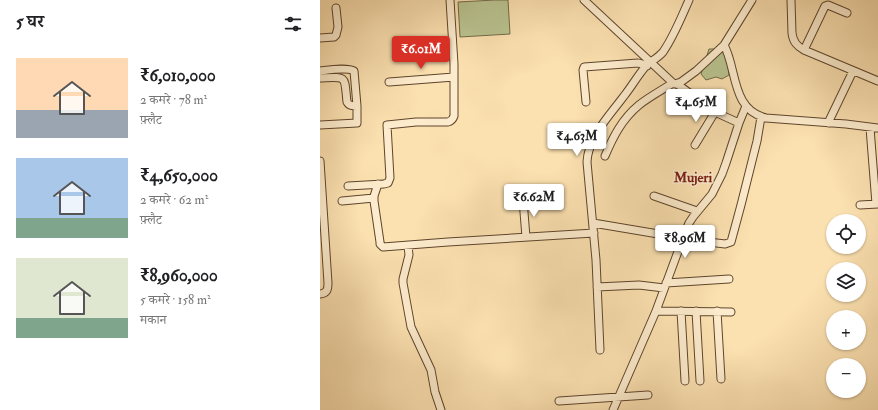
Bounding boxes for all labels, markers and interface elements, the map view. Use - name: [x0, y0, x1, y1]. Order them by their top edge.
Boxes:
- text: 5 घर: [16, 11, 44, 32]
- icon: filters: [282, 13, 304, 35]
- pin: ₹6.01M: [388, 36, 454, 70]
- text: ₹6.01M: [401, 41, 441, 57]
- text: ₹6,010,000: [140, 65, 216, 86]
- icon: home: [48, 74, 96, 122]
- pin: ₹4.65M: [663, 89, 729, 123]
- text: 2 कमरे · 78 m²: [140, 92, 207, 108]
- text: ₹4.65M: [675, 94, 717, 110]
- text: फ़्लैट: [140, 112, 162, 128]
- pin: ₹4.63M: [544, 123, 610, 157]
- text: ₹4.63M: [556, 128, 598, 144]
- text: ₹4,650,000: [140, 165, 218, 186]
- district label: Mujeri: [673, 169, 713, 186]
- icon: home: [48, 174, 96, 222]
- pin: ₹6.62M: [501, 184, 567, 218]
- text: ₹6.62M: [513, 189, 555, 205]
- text: 2 कमरे · 62 m²: [140, 192, 208, 208]
- text: फ़्लैट: [140, 212, 162, 228]
- map controls: [826, 214, 866, 398]
- button: locate: [826, 214, 866, 254]
- pin: ₹8.96M: [652, 225, 718, 259]
- text: ₹8.96M: [664, 230, 706, 246]
- button: layers: [826, 262, 866, 302]
- text: ₹8,960,000: [140, 265, 218, 286]
- icon: home: [48, 274, 96, 322]
- text: 5 कमरे · 158 m²: [140, 292, 211, 308]
- button: +: [826, 310, 866, 350]
- text: मकान: [140, 312, 166, 328]
- button: −: [826, 358, 866, 398]

